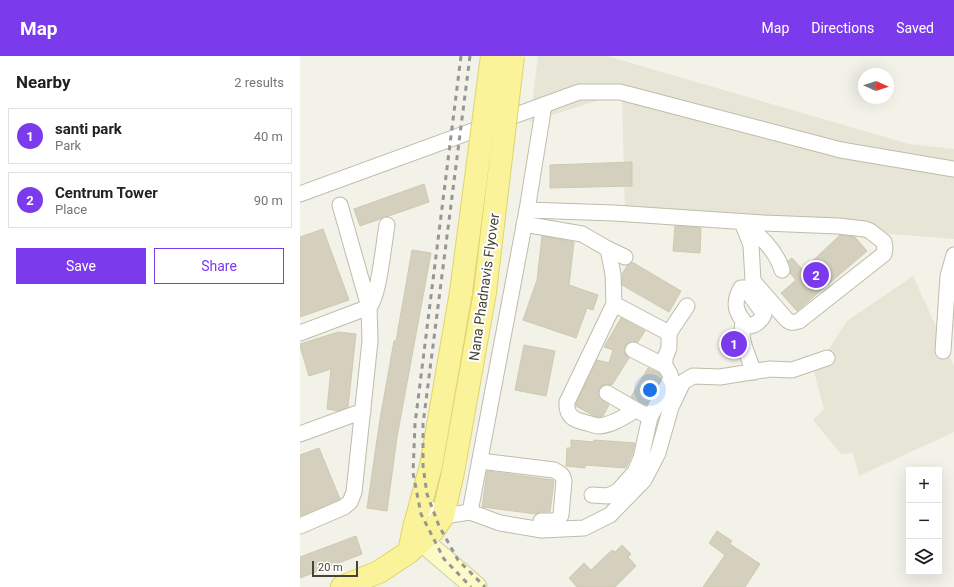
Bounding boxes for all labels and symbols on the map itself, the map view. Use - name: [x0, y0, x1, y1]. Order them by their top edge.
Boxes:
- north arrow: [858, 68, 894, 104]
- street label: Nana Phadnavis Flyover: [466, 212, 502, 362]
- pin: 2: [803, 260, 829, 290]
- pin: 1: [721, 329, 747, 359]
- your location: [640, 380, 660, 400]
- scale bar: [312, 559, 358, 578]

